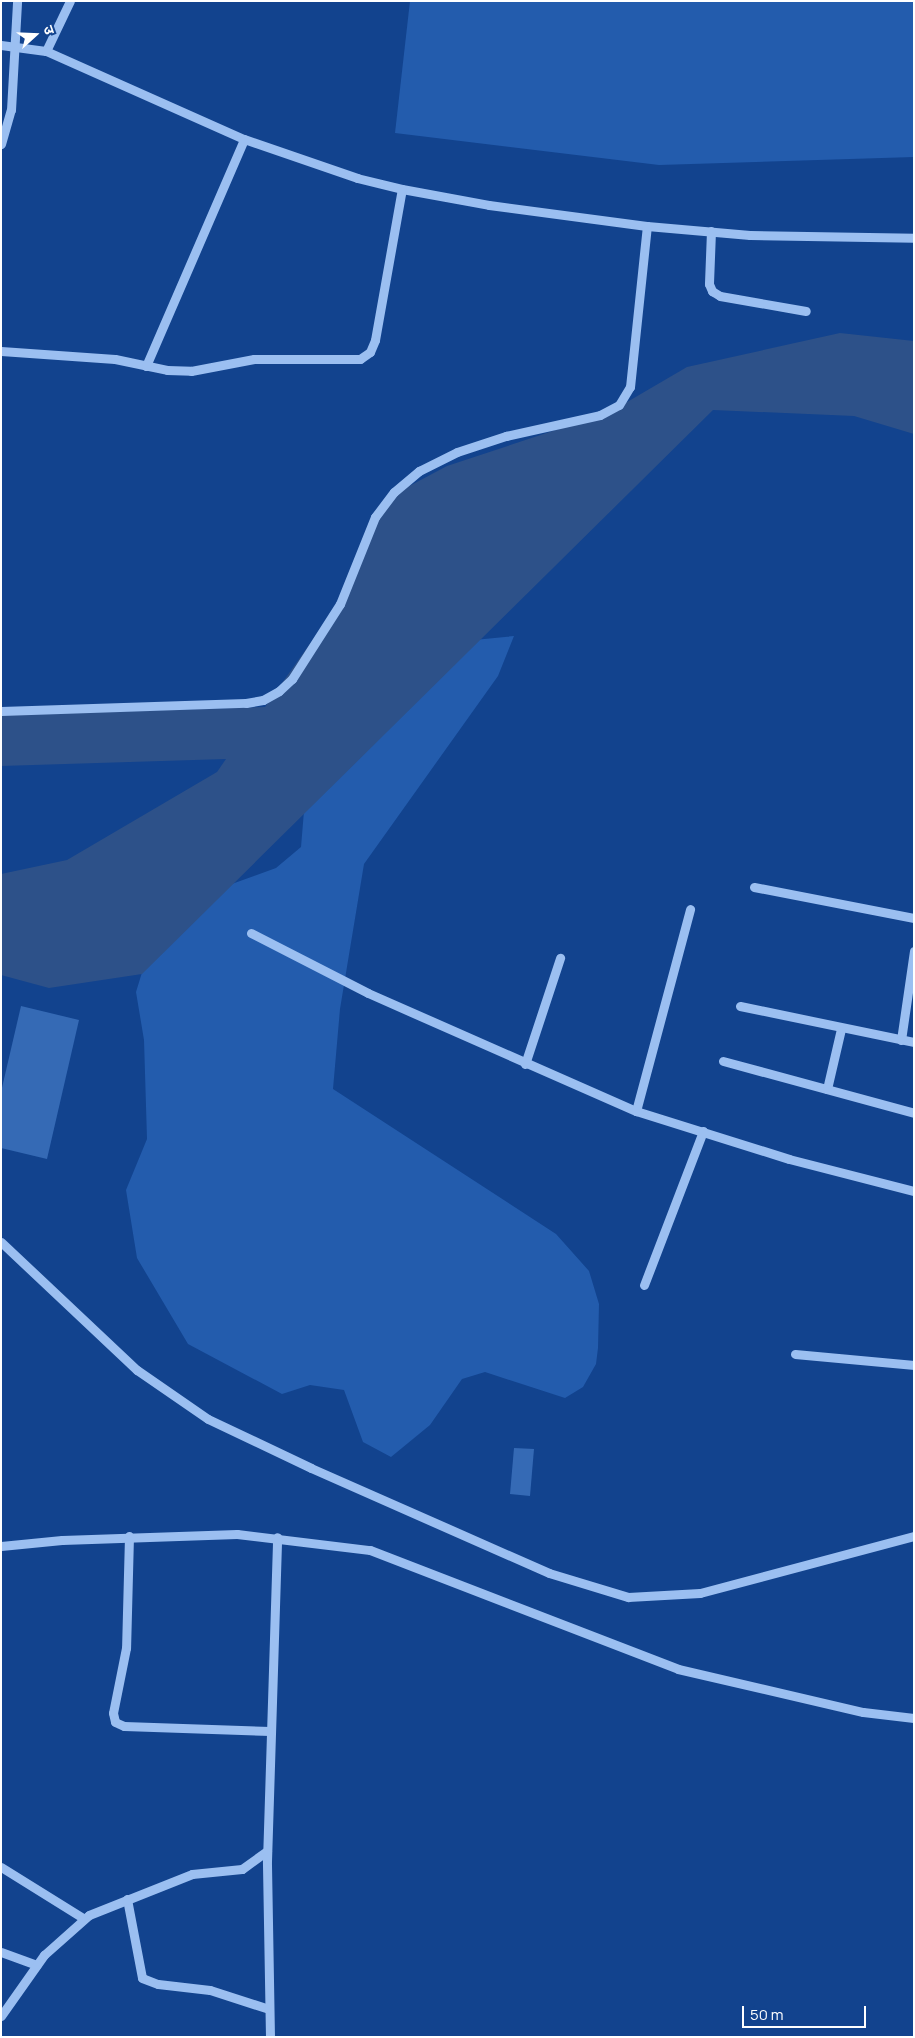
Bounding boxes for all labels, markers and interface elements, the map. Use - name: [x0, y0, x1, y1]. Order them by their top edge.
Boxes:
- north arrow: [10, 10, 60, 60]
- text: उ: [39, 23, 60, 37]
- scale bar: [745, 1996, 869, 2028]
- text: 50 m: [750, 2004, 784, 2025]

